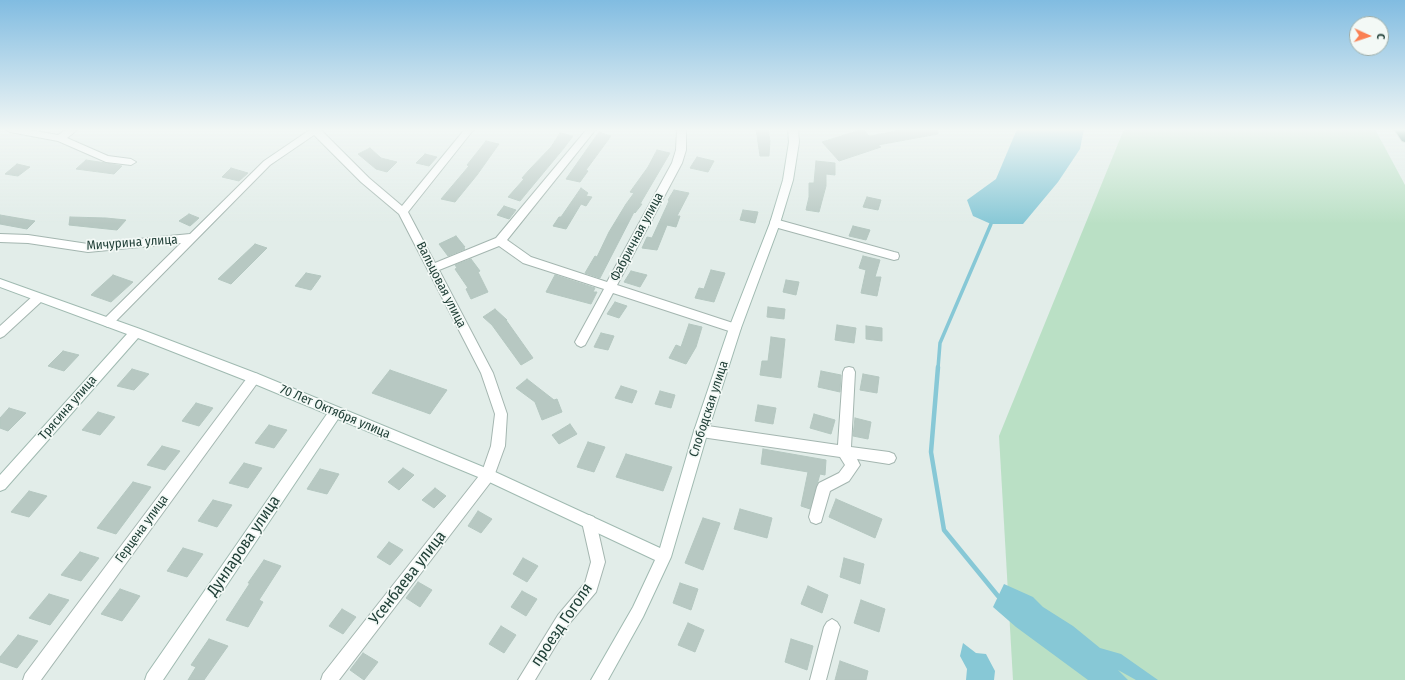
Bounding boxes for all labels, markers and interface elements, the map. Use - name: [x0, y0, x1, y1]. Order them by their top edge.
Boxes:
- north arrow: [1349, 16, 1389, 56]
- text: С: [1374, 33, 1387, 40]
- street label: Фабричная улица: [607, 190, 667, 284]
- street label: Мичурина улица: [86, 232, 178, 254]
- street label: Вальцовая улица: [413, 239, 469, 331]
- street label: Слободская улица: [686, 359, 732, 459]
- street label: Трясина улица: [36, 372, 100, 444]
- street label: 70 Лет Октября улица: [277, 382, 393, 442]
- street label: Герцена улица: [112, 492, 172, 566]
- street label: Дунларова улица: [203, 492, 285, 600]
- street label: Усенбаева улица: [365, 527, 451, 629]
- street label: проезд Гоголя: [527, 580, 597, 670]

